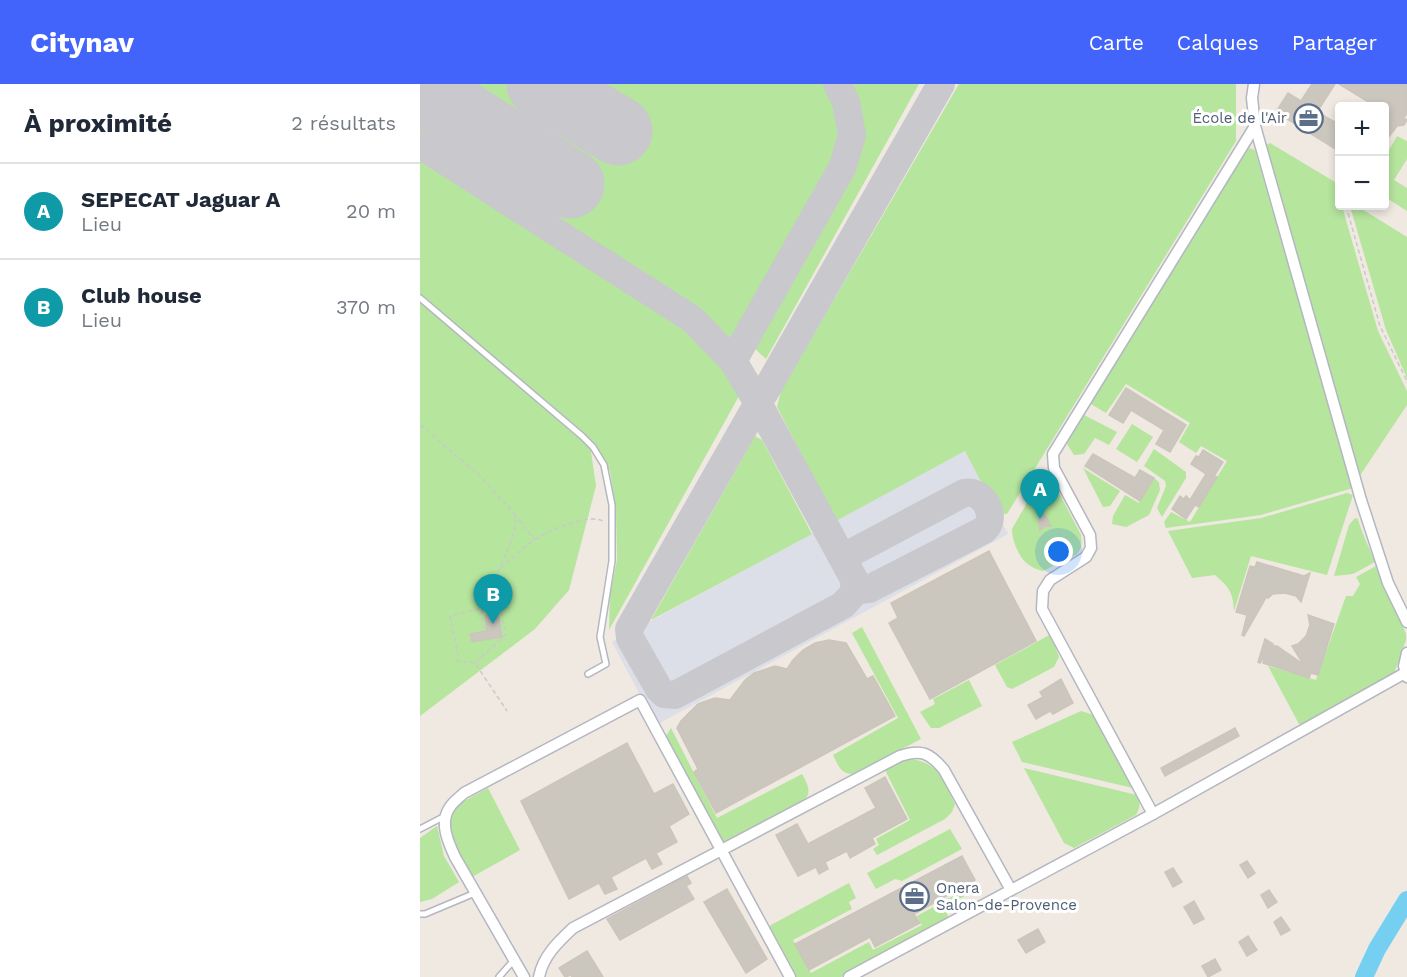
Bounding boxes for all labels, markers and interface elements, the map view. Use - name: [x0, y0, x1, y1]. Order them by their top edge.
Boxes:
- text: Citynav: [30, 26, 134, 59]
- text: Carte: [1089, 30, 1144, 55]
- text: Calques: [1177, 30, 1259, 55]
- text: Partager: [1292, 30, 1377, 55]
- office icon: École de l'Air: [1292, 102, 1324, 134]
- map controls: [1335, 102, 1389, 210]
- button: +: [1335, 102, 1389, 156]
- text: À proximité: [24, 108, 172, 138]
- place label: École de l'Air: [1193, 109, 1287, 127]
- text: 2 résultats: [291, 111, 396, 135]
- button: −: [1335, 156, 1389, 210]
- text: SEPECAT Jaguar A: [81, 187, 280, 212]
- text: A: [37, 199, 50, 223]
- text: 20 m: [346, 199, 396, 223]
- text: Lieu: [81, 212, 122, 236]
- text: Club house: [81, 283, 202, 308]
- text: B: [37, 295, 50, 319]
- text: 370 m: [336, 295, 396, 319]
- text: Lieu: [81, 308, 122, 332]
- pin: A: [1020, 470, 1060, 519]
- your location: [1044, 537, 1073, 566]
- pin: B: [474, 574, 512, 624]
- place label: Onera Salon-de-Provence: [936, 879, 1077, 914]
- office icon: Onera Salon-de-Provence: [899, 881, 931, 913]

